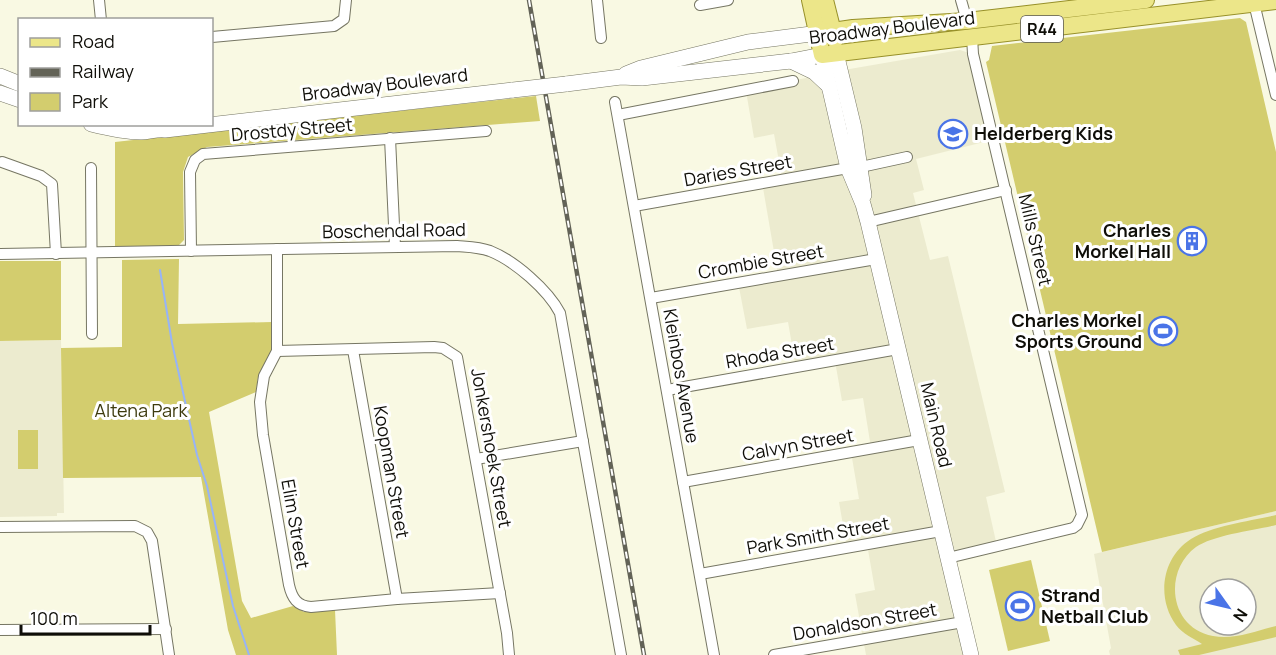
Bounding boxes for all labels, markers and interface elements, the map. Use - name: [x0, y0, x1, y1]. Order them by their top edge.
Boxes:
- street label: Broadway Boulevard: [808, 5, 976, 49]
- road number: R44: [1021, 16, 1063, 42]
- legend: [18, 18, 213, 126]
- text: Road: [72, 29, 115, 53]
- text: Railway: [72, 59, 134, 83]
- street label: Broadway Boulevard: [301, 62, 469, 106]
- text: Park: [72, 89, 109, 113]
- street label: Drostdy Street: [230, 112, 354, 146]
- school or university icon: Helderberg Kids: [937, 118, 969, 150]
- place label: Helderberg Kids: [974, 121, 1113, 145]
- street label: Daries Street: [682, 149, 794, 191]
- street label: Mills Street: [1014, 191, 1058, 288]
- street label: Boschendal Road: [322, 217, 466, 243]
- place label: Charles Morkel Hall: [1075, 218, 1171, 263]
- building icon: Charles Morkel Hall: [1176, 225, 1208, 257]
- street label: Crombie Street: [696, 238, 825, 284]
- street label: Kleinbos Avenue: [658, 307, 706, 445]
- place label: Charles Morkel Sports Ground: [1012, 308, 1142, 353]
- sports icon: Charles Morkel Sports Ground: [1147, 315, 1179, 347]
- street label: Rhoda Street: [724, 331, 836, 373]
- street label: Jonkershoek Street: [466, 366, 518, 530]
- street label: Main Road: [916, 380, 958, 470]
- park label: Altena Park: [95, 398, 189, 422]
- street label: Koopman Street: [369, 404, 415, 540]
- street label: Calvyn Street: [740, 422, 855, 466]
- street label: Elim Street: [276, 477, 316, 570]
- street label: Park Smith Street: [745, 511, 891, 559]
- north arrow: [1198, 577, 1258, 637]
- place label: Strand Netball Club: [1041, 583, 1148, 628]
- sports icon: Strand Netball Club: [1004, 590, 1036, 622]
- street label: Donaldson Street: [791, 597, 939, 645]
- scale bar: [21, 598, 150, 636]
- text: N: [1228, 604, 1253, 626]
- text: 100 m: [30, 606, 78, 630]

